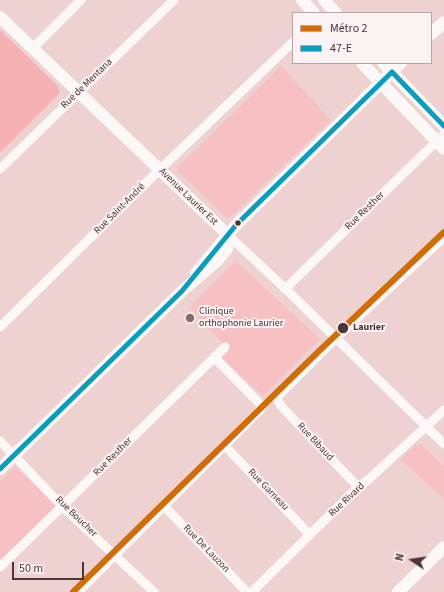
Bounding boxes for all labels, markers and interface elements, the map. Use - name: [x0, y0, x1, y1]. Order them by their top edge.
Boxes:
- legend: [292, 12, 432, 64]
- text: Métro 2: [330, 20, 368, 37]
- text: 47-E: [330, 40, 352, 57]
- street label: Rue de Mentana: [59, 56, 115, 112]
- street label: Avenue Laurier Est: [156, 166, 220, 228]
- street label: Rue Saint-André: [92, 181, 148, 237]
- street label: Rue Resther: [343, 189, 387, 233]
- unlabelled marker: [233, 218, 243, 228]
- place label: Clinique orthophonie Laurier: [199, 306, 283, 330]
- marker: Clinique orthophonie Laurier: [184, 312, 196, 324]
- marker: Laurier: [336, 321, 350, 335]
- place label: Laurier: [353, 322, 385, 334]
- street label: Rue Bibaud: [294, 420, 336, 464]
- street label: Rue Resther: [91, 435, 135, 479]
- street label: Rue Garneau: [245, 467, 291, 513]
- street label: Rue Rivard: [327, 480, 367, 520]
- street label: Rue Boucher: [53, 494, 99, 540]
- street label: Rue De Lauzon: [180, 523, 232, 575]
- north arrow: [392, 540, 432, 580]
- text: N: [392, 552, 408, 562]
- scale bar: [14, 554, 86, 580]
- text: 50 m: [19, 560, 43, 577]

